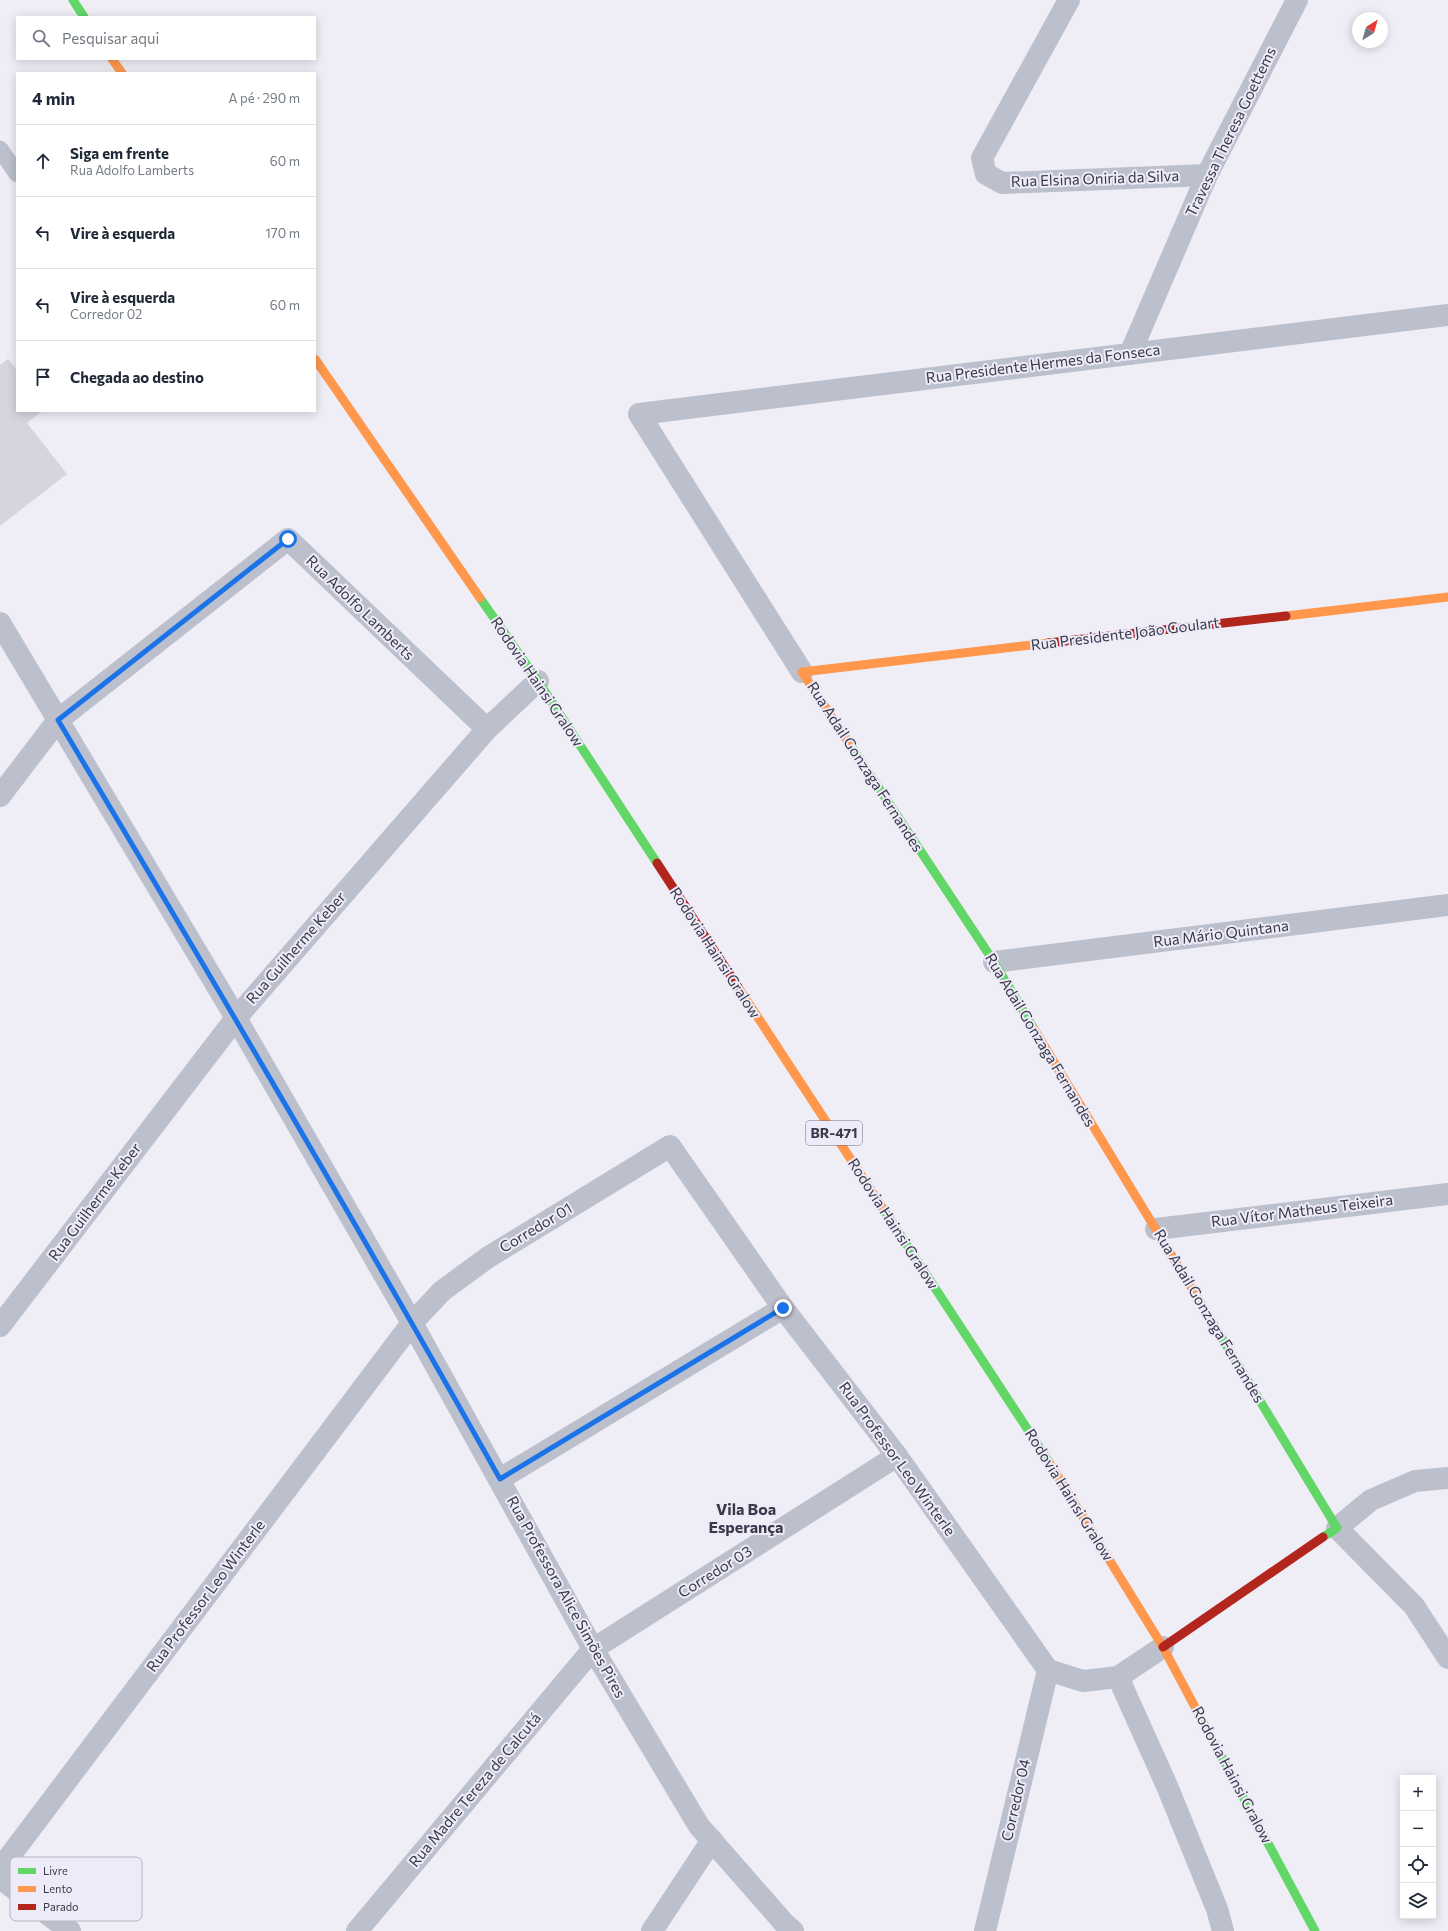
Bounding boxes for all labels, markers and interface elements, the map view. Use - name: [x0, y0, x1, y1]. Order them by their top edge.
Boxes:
- north arrow: [1352, 12, 1388, 48]
- search box: [16, 16, 316, 60]
- icon: search: [30, 27, 52, 49]
- text: Pesquisar aqui: [62, 29, 159, 47]
- street label: Travessa Theresa Goettems: [1181, 44, 1279, 219]
- text: 4 min: [32, 88, 75, 109]
- text: A pé · 290 m: [229, 90, 300, 106]
- text: Siga em frente: [70, 144, 169, 162]
- icon: ahead: [32, 150, 54, 172]
- text: 60 m: [270, 153, 300, 169]
- text: Rua Adolfo Lamberts: [70, 162, 194, 178]
- street label: Rua Elsina Oniria da Silva: [1011, 166, 1179, 190]
- icon: left: [32, 222, 54, 244]
- text: Vire à esquerda: [70, 224, 175, 242]
- text: 170 m: [265, 225, 300, 241]
- text: Vire à esquerda: [70, 288, 175, 306]
- icon: left: [32, 294, 54, 316]
- text: 60 m: [270, 297, 300, 313]
- text: Corredor 02: [70, 306, 142, 322]
- street label: Rua Presidente Hermes da Fonseca: [925, 340, 1161, 386]
- icon: arrive: [32, 366, 54, 388]
- text: Chegada ao destino: [70, 368, 204, 386]
- route start: [279, 530, 297, 548]
- street label: Rua Adolfo Lamberts: [303, 551, 419, 664]
- street label: Rodovia Hainsi Gralow: [488, 613, 588, 750]
- street label: Rua Presidente João Goulart: [1030, 613, 1220, 654]
- street label: Rua Adail Gonzaga Fernandes: [804, 678, 928, 855]
- street label: Rodovia Hainsi Gralow: [667, 884, 765, 1021]
- street label: Rua Guilherme Keber: [242, 888, 349, 1007]
- street label: Rua Mário Quintana: [1152, 916, 1290, 950]
- street label: Rua Adail Gonzaga Fernandes: [982, 949, 1100, 1130]
- road number: BR-471: [806, 1121, 862, 1145]
- street label: Rua Guilherme Keber: [44, 1139, 144, 1264]
- street label: Rodovia Hainsi Gralow: [845, 1155, 943, 1292]
- street label: Rua Vítor Matheus Teixeira: [1210, 1190, 1394, 1230]
- street label: Corredor 01: [496, 1198, 575, 1256]
- street label: Rua Adail Gonzaga Fernandes: [1151, 1225, 1269, 1406]
- route end: [774, 1299, 792, 1317]
- street label: Rua Professor Leo Winterle: [836, 1378, 960, 1539]
- street label: Rodovia Hainsi Gralow: [1022, 1425, 1118, 1564]
- street label: Rua Professora Alice Simões Pires: [504, 1492, 630, 1701]
- district label: Vila Boa Esperança: [708, 1499, 784, 1536]
- street label: Rua Professor Leo Winterle: [142, 1516, 268, 1675]
- street label: Corredor 03: [674, 1541, 755, 1601]
- street label: Rodovia Hainsi Gralow: [1189, 1703, 1277, 1846]
- street label: Rua Madre Tereza de Calcutá: [404, 1709, 544, 1870]
- street label: Corredor 04: [997, 1757, 1033, 1843]
- map controls: [1400, 1775, 1436, 1919]
- button: +: [1400, 1775, 1436, 1811]
- button: −: [1400, 1811, 1436, 1847]
- button: locate: [1400, 1847, 1436, 1883]
- legend: [10, 1857, 142, 1921]
- text: Livre: [43, 1864, 68, 1877]
- text: Lento: [43, 1882, 73, 1895]
- button: layers: [1400, 1883, 1436, 1919]
- text: Parado: [43, 1900, 79, 1913]

